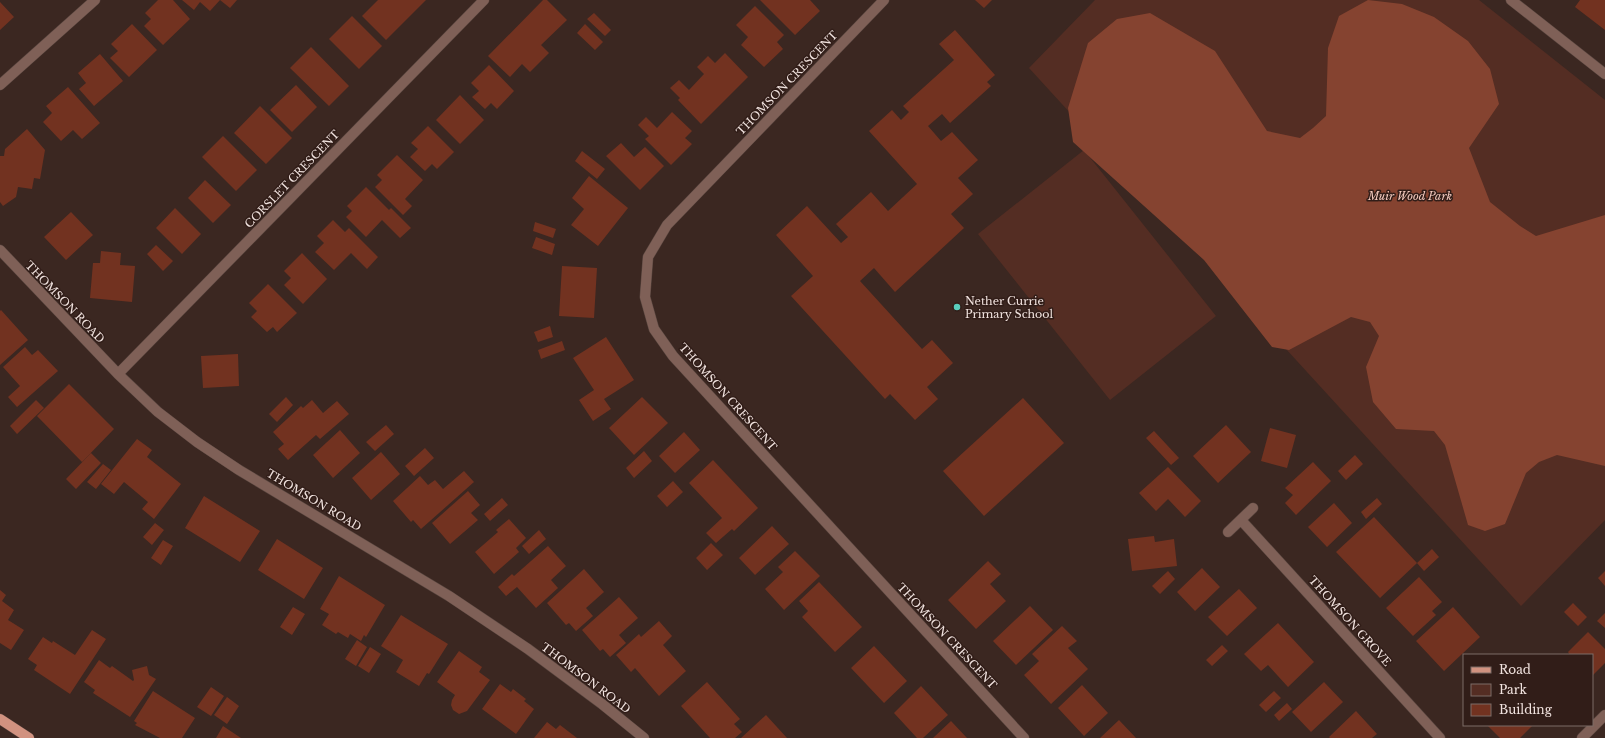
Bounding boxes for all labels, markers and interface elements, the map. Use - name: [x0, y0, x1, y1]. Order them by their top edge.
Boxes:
- street label: THOMSON CRESCENT: [733, 28, 841, 138]
- street label: CORSLET CRESCENT: [242, 127, 343, 231]
- park label: Muir Wood Park: [1367, 189, 1452, 203]
- street label: THOMSON ROAD: [22, 258, 108, 346]
- place label: Nether Currie Primary School: [965, 294, 1054, 321]
- marker: Nether Currie Primary School: [952, 302, 962, 312]
- street label: THOMSON CRESCENT: [676, 340, 780, 454]
- street label: THOMSON ROAD: [264, 466, 364, 534]
- street label: THOMSON GROVE: [1306, 573, 1394, 669]
- street label: THOMSON CRESCENT: [894, 580, 1000, 692]
- street label: THOMSON ROAD: [539, 640, 634, 716]
- legend: [1463, 654, 1593, 726]
- text: Road: [1499, 662, 1531, 677]
- text: Park: [1499, 682, 1527, 697]
- text: Building: [1499, 702, 1553, 717]

